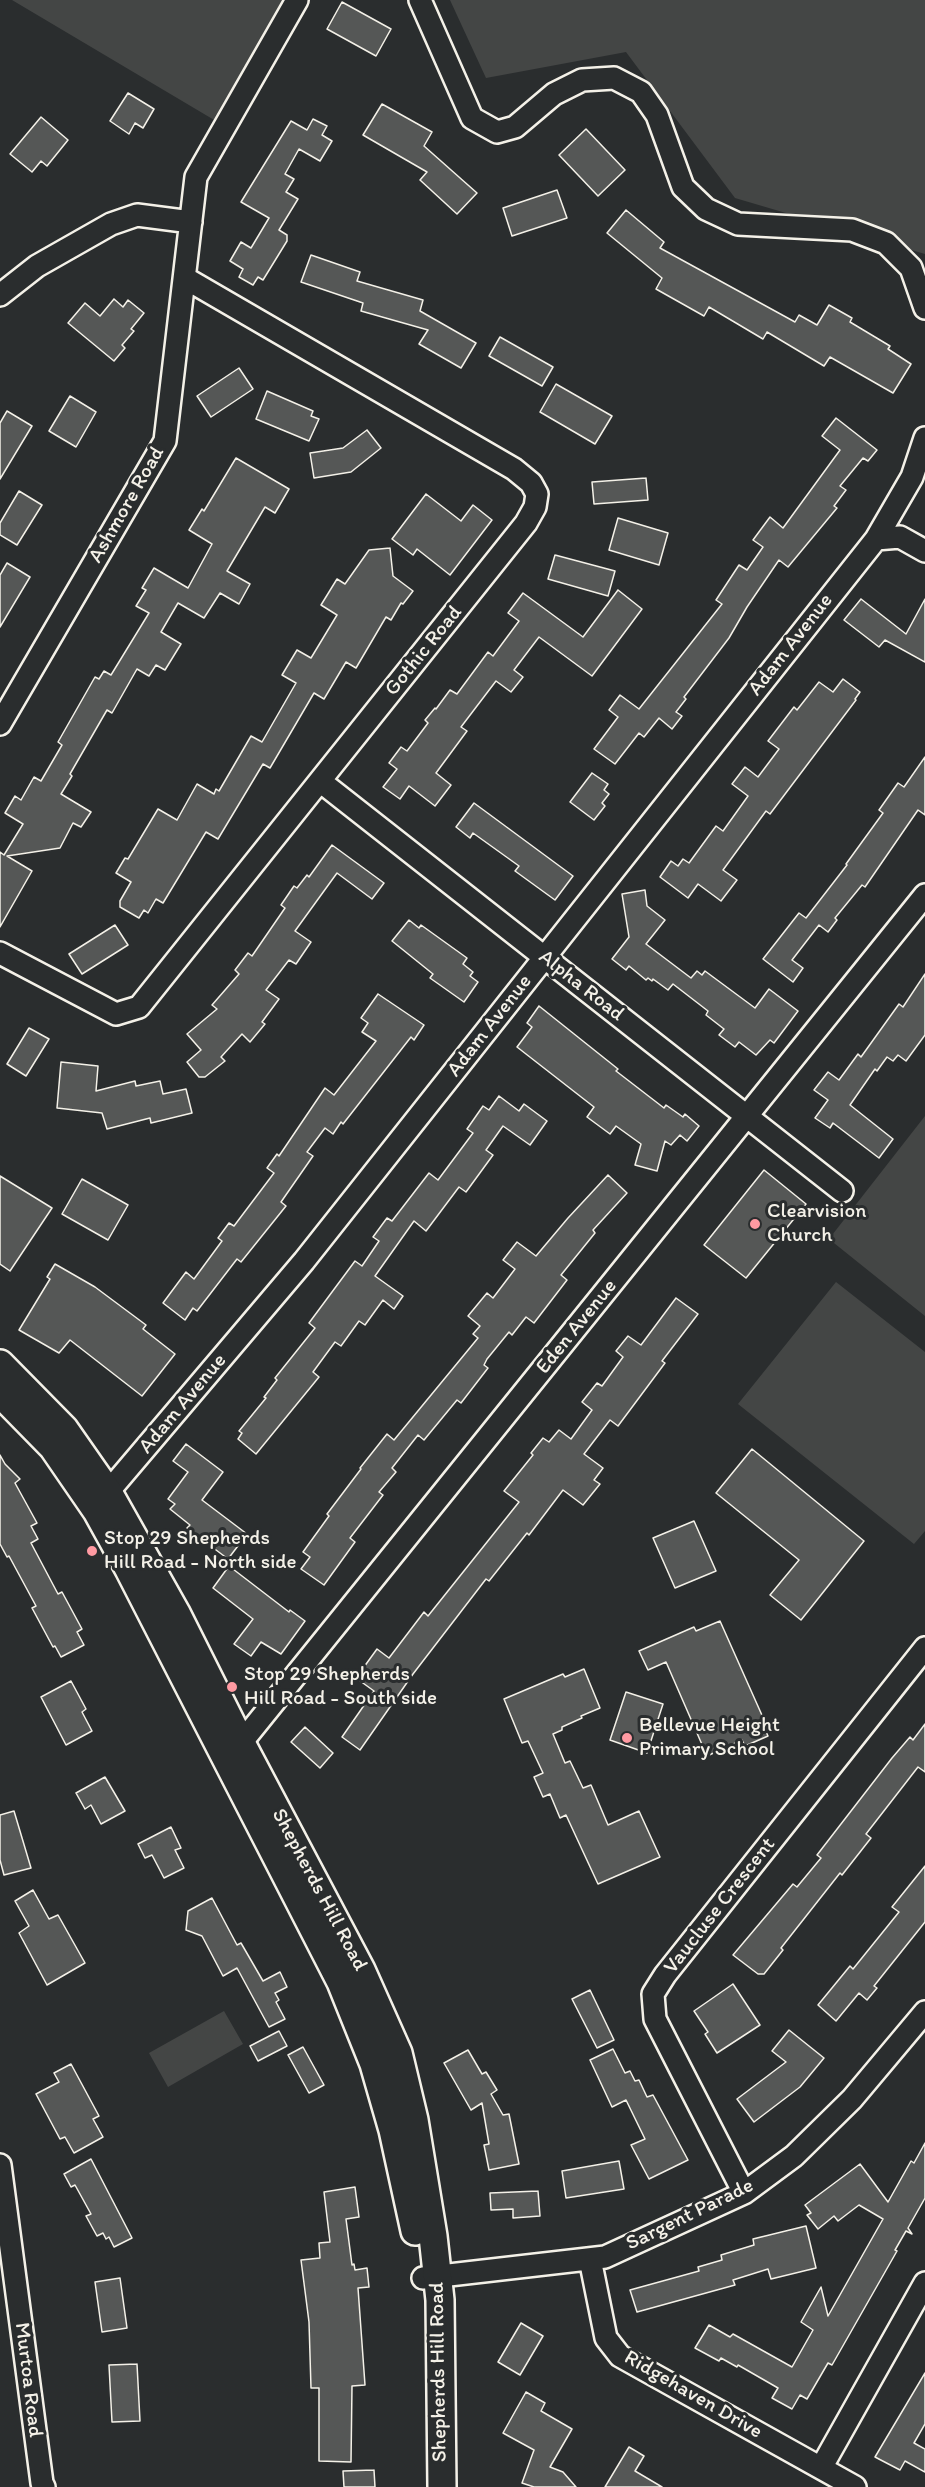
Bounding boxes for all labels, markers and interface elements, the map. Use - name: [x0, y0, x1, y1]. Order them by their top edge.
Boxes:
- street label: Ashmore Road: [84, 442, 170, 568]
- street label: Adam Avenue: [743, 589, 839, 701]
- street label: Gothic Road: [380, 601, 468, 701]
- street label: Alpha Road: [533, 945, 629, 1027]
- street label: Adam Avenue: [442, 970, 538, 1082]
- place label: Clearvision Church: [767, 1199, 866, 1249]
- marker: Clearvision Church: [748, 1217, 762, 1231]
- street label: Eden Avenue: [531, 1275, 623, 1379]
- street label: Adam Avenue: [134, 1349, 232, 1459]
- place label: Stop 29 Shepherds Hill Road - North side: [104, 1526, 297, 1576]
- marker: Stop 29 Shepherds Hill Road - North side: [85, 1544, 99, 1558]
- place label: Stop 29 Shepherds Hill Road - South side: [244, 1662, 437, 1712]
- marker: Stop 29 Shepherds Hill Road - South side: [225, 1680, 239, 1694]
- place label: Bellevue Height Primary School: [639, 1713, 780, 1763]
- marker: Bellevue Height Primary School: [620, 1731, 634, 1745]
- street label: Shepherds Hill Road: [266, 1805, 372, 1975]
- street label: Vaucluse Crescent: [659, 1833, 781, 1979]
- street label: Sargent Parade: [622, 2173, 758, 2257]
- street label: Shepherds Hill Road: [425, 2282, 453, 2462]
- street label: Murtoa Road: [8, 2321, 48, 2439]
- street label: Ridgehaven Drive: [619, 2345, 767, 2445]

